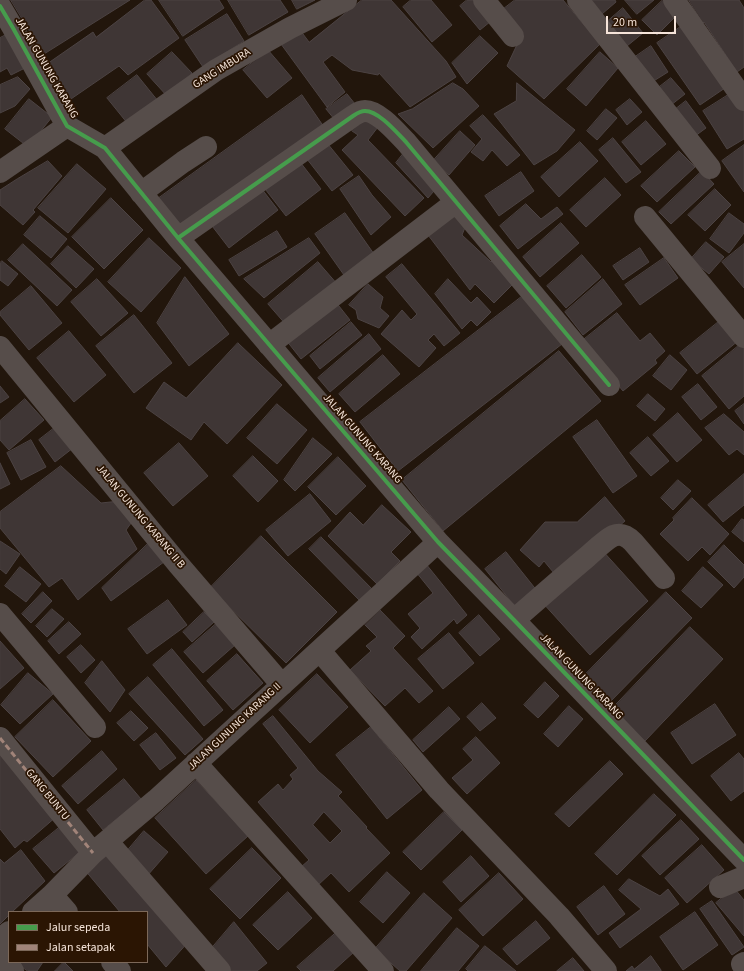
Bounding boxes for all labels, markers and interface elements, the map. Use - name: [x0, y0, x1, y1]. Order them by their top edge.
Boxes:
- scale bar: [608, 8, 678, 34]
- text: 20 m: [613, 14, 637, 31]
- street label: JALAN GUNUNG KARANG: [12, 15, 80, 121]
- street label: GANG IMBURA: [191, 46, 253, 92]
- street label: JALAN GUNUNG KARANG: [319, 391, 405, 487]
- street label: JALAN GUNUNG KARANG II B: [93, 463, 187, 571]
- street label: JALAN GUNUNG KARANG: [537, 631, 625, 723]
- street label: JALAN GUNUNG KARANG II: [186, 680, 284, 774]
- street label: GANG BUNTU: [22, 767, 72, 823]
- legend: [8, 911, 148, 963]
- text: Jalur sepeda: [46, 919, 110, 936]
- text: Jalan setapak: [46, 939, 115, 956]

